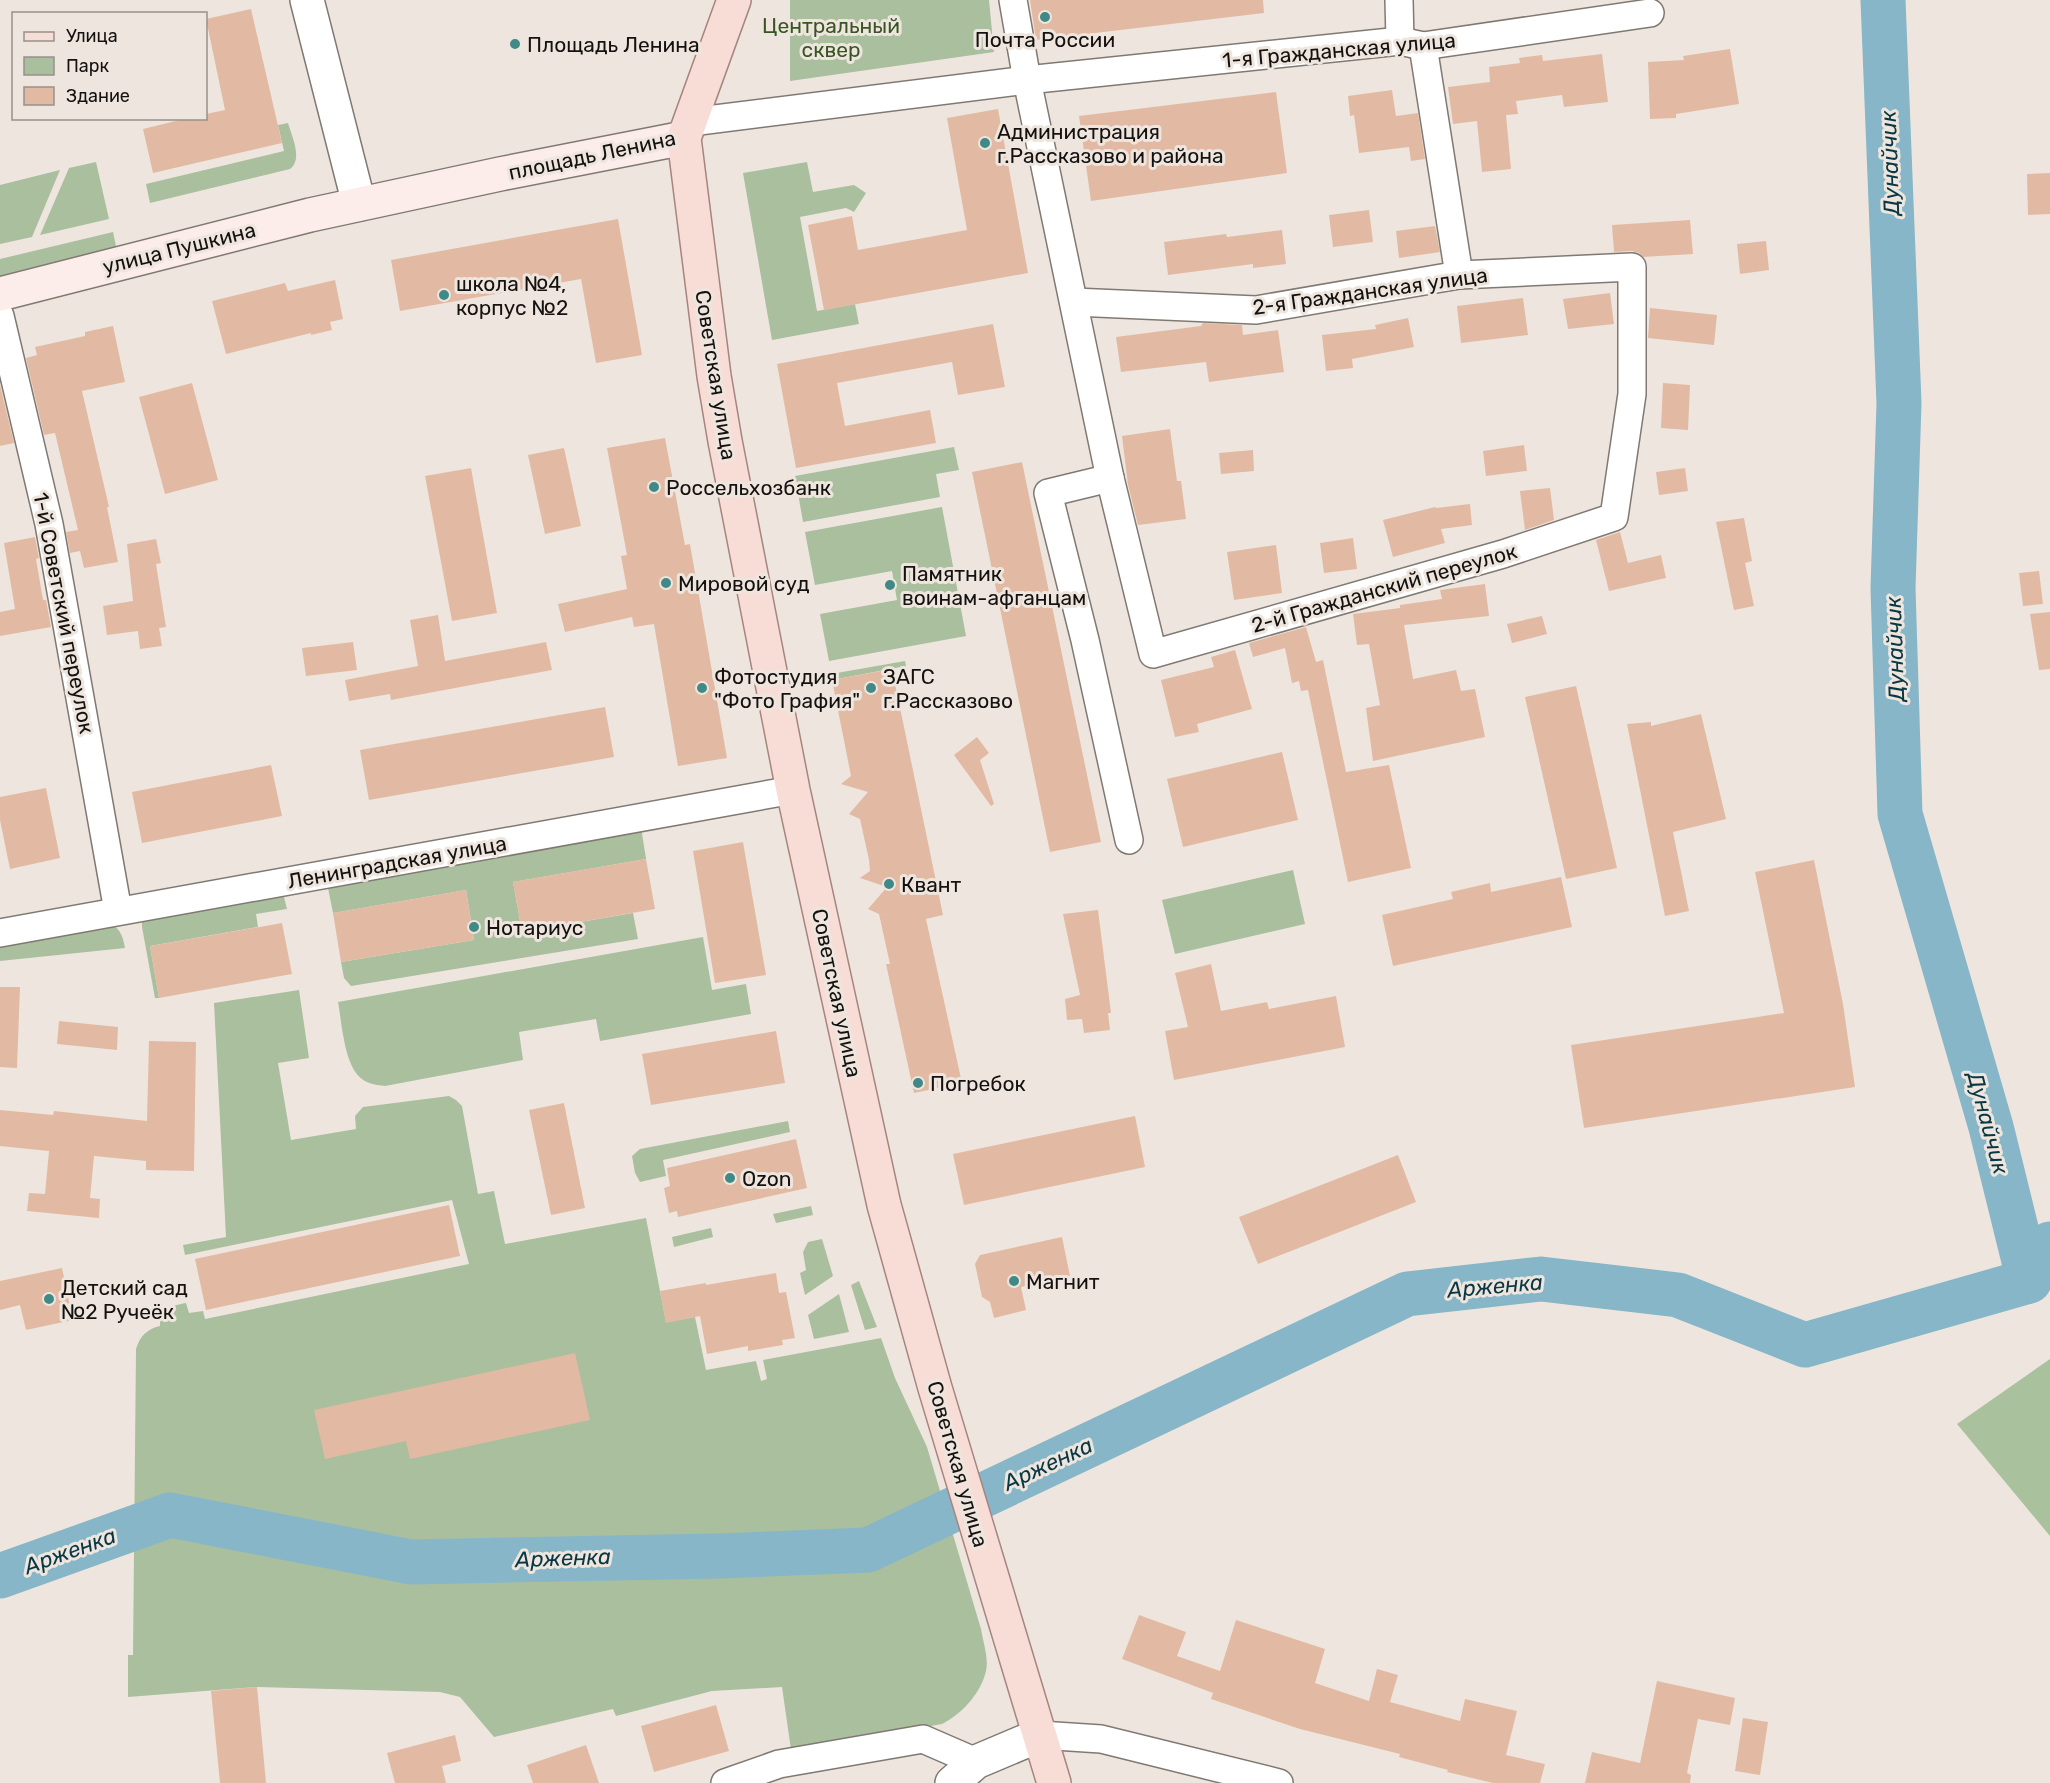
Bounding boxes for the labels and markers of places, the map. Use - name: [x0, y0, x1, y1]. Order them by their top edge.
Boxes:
- marker: Почта России: [1038, 10, 1052, 24]
- place label: Почта России: [975, 27, 1115, 52]
- place label: Площадь Ленина: [527, 32, 700, 57]
- marker: Площадь Ленина: [508, 37, 522, 51]
- place label: Администрация г.Рассказово и района: [997, 119, 1224, 168]
- marker: Администрация г.Рассказово и района: [978, 136, 992, 150]
- place label: школа №4, корпус №2: [456, 271, 568, 320]
- marker: школа №4, корпус №2: [437, 288, 451, 302]
- place label: Россельхозбанк: [666, 475, 831, 500]
- marker: Россельхозбанк: [647, 480, 661, 494]
- place label: Памятник воинам-афганцам: [902, 561, 1086, 610]
- place label: Мировой суд: [678, 571, 810, 596]
- marker: Мировой суд: [659, 576, 673, 590]
- marker: Памятник воинам-афганцам: [883, 578, 897, 592]
- place label: Фотостудия "Фото Графия": [714, 664, 860, 713]
- place label: ЗАГС г.Рассказово: [883, 664, 1013, 713]
- marker: Фотостудия "Фото Графия": [695, 681, 709, 695]
- marker: ЗАГС г.Рассказово: [864, 681, 878, 695]
- place label: Квант: [901, 872, 962, 897]
- marker: Квант: [882, 877, 896, 891]
- place label: Нотариус: [486, 915, 583, 940]
- marker: Нотариус: [467, 920, 481, 934]
- place label: Погребок: [930, 1071, 1026, 1096]
- marker: Погребок: [911, 1076, 925, 1090]
- place label: Ozon: [742, 1166, 792, 1191]
- marker: Ozon: [723, 1171, 737, 1185]
- place label: Магнит: [1026, 1269, 1100, 1294]
- marker: Магнит: [1007, 1274, 1021, 1288]
- place label: Детский сад №2 Ручеёк: [61, 1275, 188, 1324]
- marker: Детский сад №2 Ручеёк: [42, 1292, 56, 1306]

